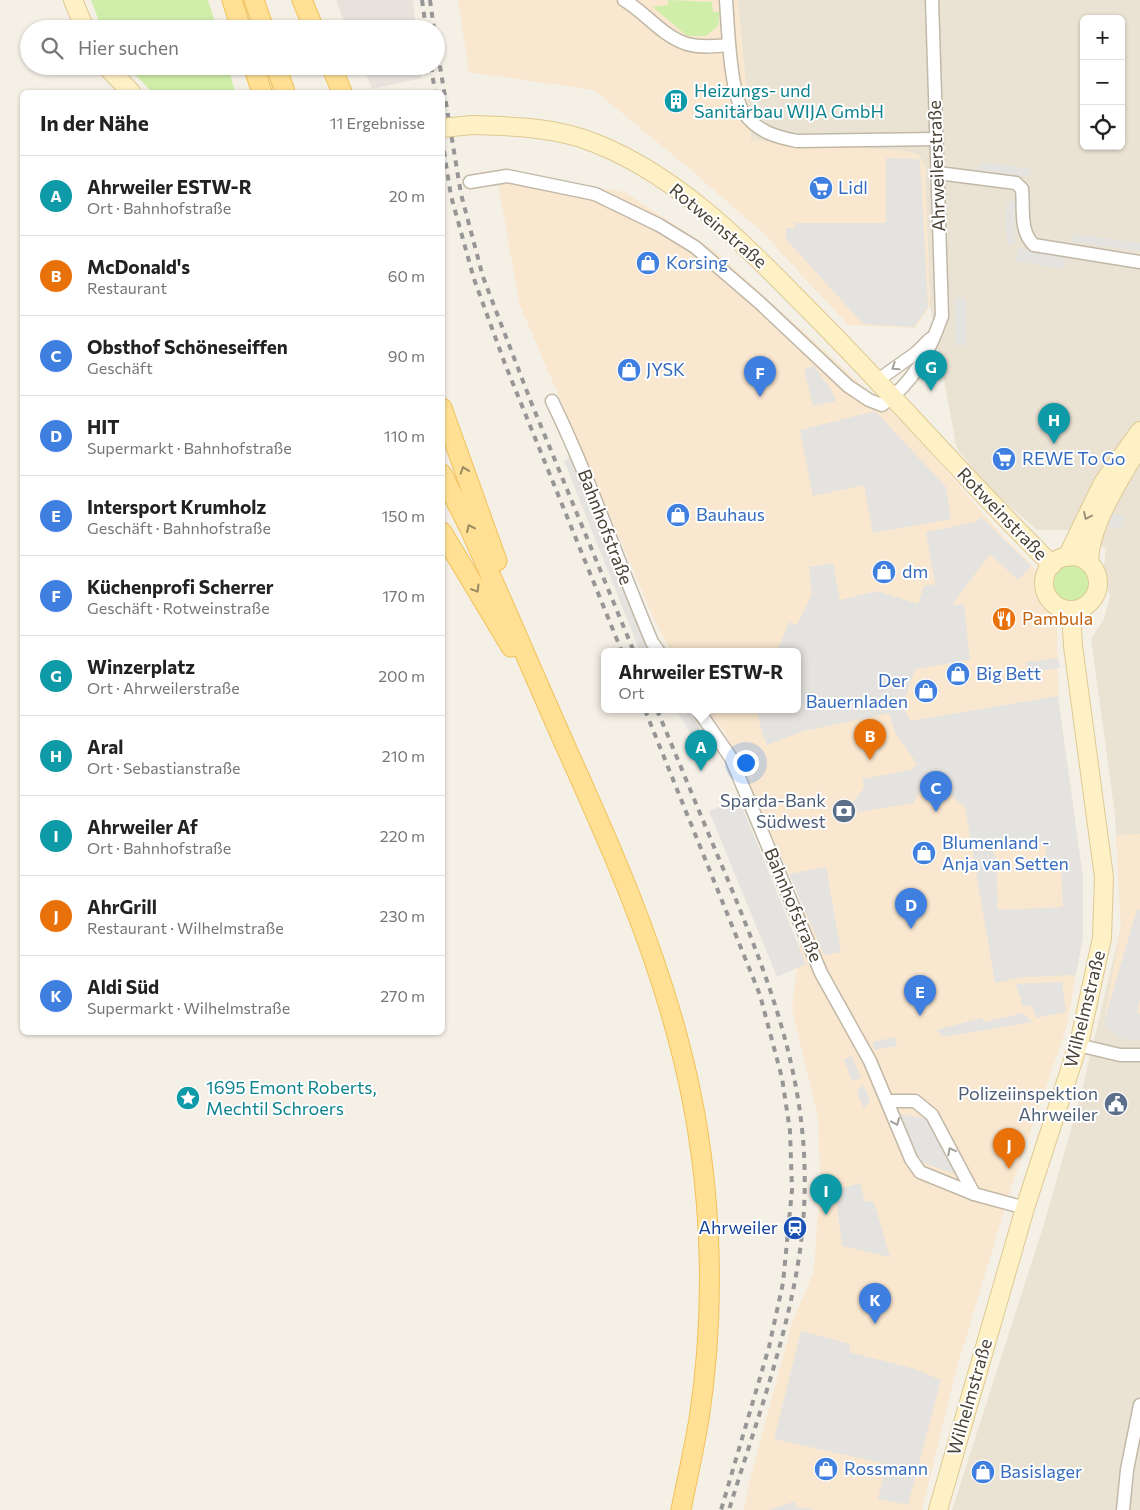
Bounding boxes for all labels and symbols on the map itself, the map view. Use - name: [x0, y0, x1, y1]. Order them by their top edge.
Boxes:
- place label: Heizungs- und Sanitärbau WIJA GmbH: [694, 79, 884, 122]
- building icon: Heizungs- und Sanitärbau WIJA GmbH: [663, 88, 689, 114]
- street label: Ahrweilerstraße: [923, 100, 949, 232]
- supermarket icon: Lidl: [808, 175, 834, 201]
- place label: Lidl: [838, 176, 868, 198]
- street label: Rotweinstraße: [665, 178, 772, 272]
- shop icon: Korsing: [635, 250, 661, 276]
- place label: Korsing: [666, 251, 728, 273]
- pin: G: [915, 350, 947, 391]
- pin: F: [744, 356, 776, 397]
- shop icon: JYSK: [616, 357, 642, 383]
- place label: JYSK: [646, 358, 685, 380]
- one-way arrow: [891, 361, 900, 371]
- pin: H: [1038, 403, 1070, 444]
- supermarket icon: REWE To Go: [991, 446, 1017, 472]
- place label: REWE To Go: [1022, 447, 1126, 469]
- street label: Rotweinstraße: [953, 462, 1052, 564]
- one-way arrow: [460, 466, 470, 474]
- street label: Bahnhofstraße: [574, 466, 638, 587]
- shop icon: Bauhaus: [665, 502, 691, 528]
- place label: Bauhaus: [696, 503, 765, 525]
- one-way arrow: [1083, 511, 1094, 520]
- one-way arrow: [466, 524, 476, 533]
- shop icon: dm: [871, 559, 897, 585]
- place label: dm: [902, 560, 928, 582]
- one-way arrow: [470, 584, 480, 593]
- restaurant icon: Pambula: [991, 606, 1017, 632]
- place label: Pambula: [1022, 607, 1093, 629]
- shop icon: Big Bett: [945, 661, 971, 687]
- place label: Big Bett: [976, 662, 1041, 684]
- place label: Der Bauernladen: [806, 669, 908, 712]
- shop icon: Der Bauernladen: [913, 678, 939, 704]
- pin: B: [854, 719, 886, 760]
- pin: A: [685, 730, 717, 771]
- your location: [733, 750, 759, 776]
- pin: C: [920, 771, 952, 812]
- place label: Sparda-Bank Südwest: [720, 789, 826, 832]
- bank icon: Sparda-Bank Südwest: [831, 798, 857, 824]
- place label: Blumenland - Anja van Setten: [942, 831, 1069, 874]
- shop icon: Blumenland - Anja van Setten: [911, 840, 937, 866]
- street label: Bahnhofstraße: [760, 844, 828, 965]
- pin: D: [895, 888, 927, 929]
- street label: Wilhelmstraße: [1059, 948, 1109, 1070]
- pin: E: [904, 975, 936, 1016]
- place label: 1695 Emont Roberts, Mechtil Schroers: [206, 1076, 377, 1119]
- place label: Polizeiinspektion Ahrweiler: [958, 1082, 1098, 1125]
- place icon: 1695 Emont Roberts, Mechtil Schroers: [175, 1085, 201, 1111]
- public building icon: Polizeiinspektion Ahrweiler: [1103, 1091, 1129, 1117]
- one-way arrow: [890, 1117, 900, 1126]
- pin: J: [993, 1128, 1025, 1169]
- one-way arrow: [947, 1147, 957, 1156]
- pin: I: [810, 1174, 842, 1215]
- station icon: Ahrweiler: [782, 1215, 808, 1241]
- place label: Ahrweiler: [699, 1216, 778, 1238]
- pin: K: [859, 1283, 891, 1324]
- street label: Wilhelmstraße: [942, 1336, 996, 1457]
- shop icon: Rossmann: [813, 1456, 839, 1482]
- place label: Rossmann: [844, 1457, 928, 1479]
- shop icon: Basislager: [970, 1459, 996, 1485]
- place label: Basislager: [1000, 1460, 1082, 1482]

